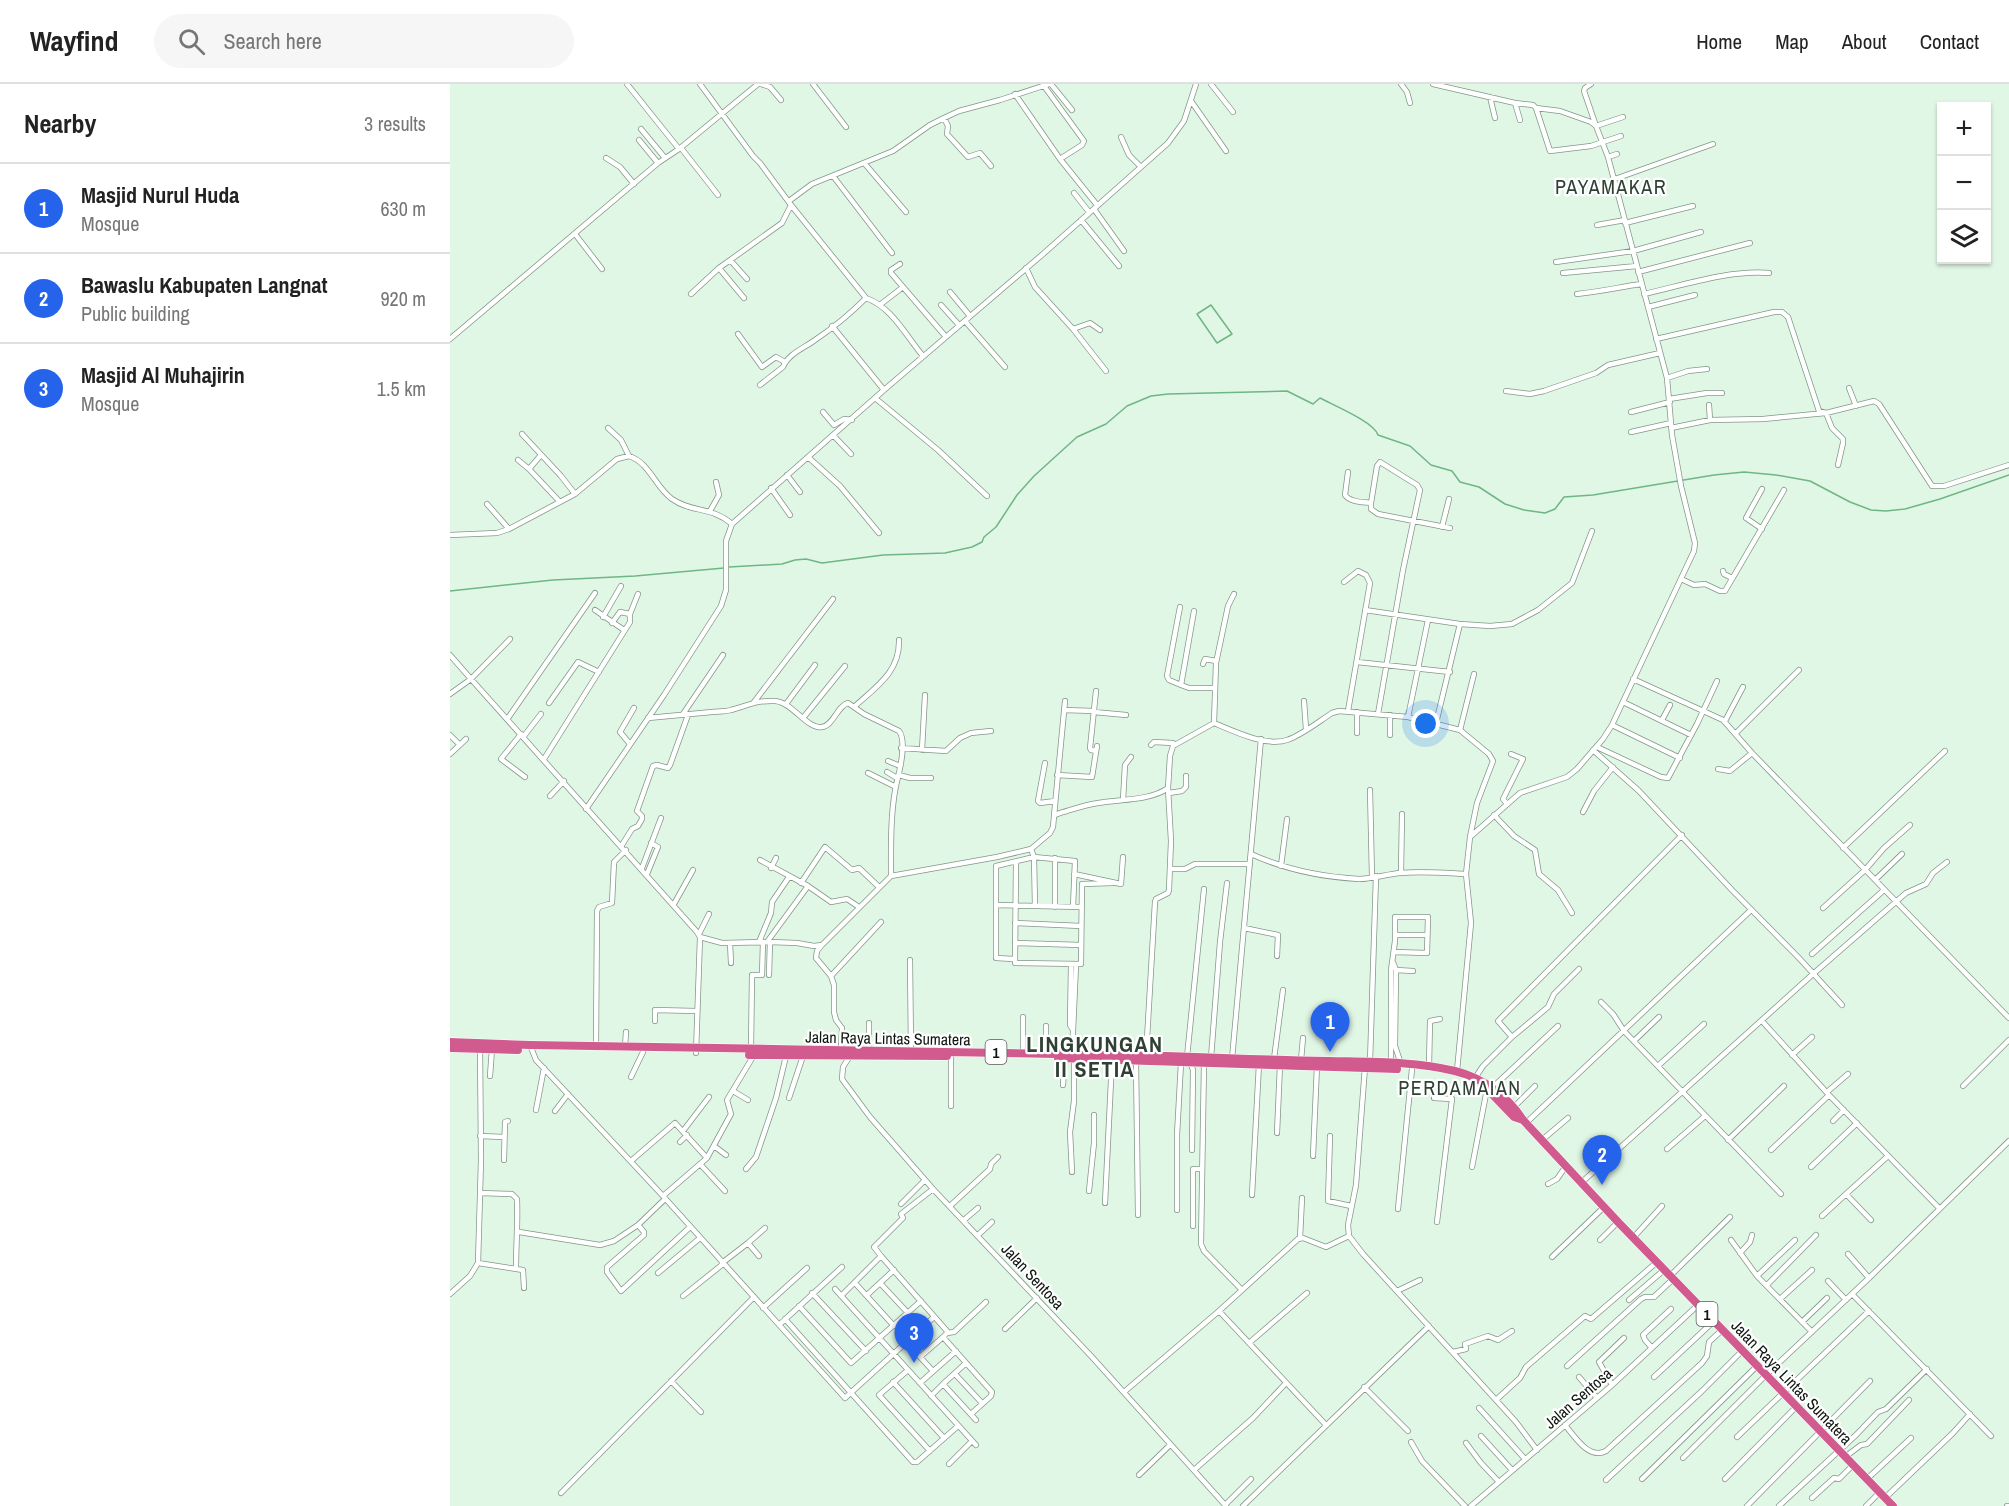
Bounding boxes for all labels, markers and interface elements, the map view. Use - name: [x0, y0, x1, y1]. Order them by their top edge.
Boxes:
- search box: [154, 14, 574, 68]
- text: Wayfind: [30, 22, 118, 60]
- icon: search: [175, 25, 208, 58]
- text: Search here: [223, 26, 322, 56]
- text: Home: [1696, 27, 1742, 56]
- text: Map: [1775, 27, 1809, 56]
- text: About: [1842, 27, 1887, 56]
- text: Contact: [1920, 27, 1979, 56]
- map controls: [1937, 102, 1991, 264]
- button: +: [1937, 102, 1991, 156]
- text: Nearby: [24, 106, 96, 141]
- text: 3 results: [364, 110, 426, 137]
- button: −: [1937, 156, 1991, 210]
- district label: PAYAMAKAR: [1555, 173, 1667, 200]
- text: Masjid Nurul Huda: [81, 180, 239, 210]
- text: 1: [39, 195, 48, 222]
- text: 630 m: [380, 195, 426, 222]
- text: Mosque: [81, 210, 139, 237]
- button: layers: [1937, 210, 1991, 264]
- text: Bawaslu Kabupaten Langnat: [81, 270, 328, 300]
- text: 2: [39, 285, 48, 312]
- text: 920 m: [380, 285, 426, 312]
- text: Public building: [81, 300, 190, 327]
- text: Masjid Al Muhajirin: [81, 360, 245, 390]
- text: 3: [39, 375, 48, 402]
- text: 1.5 km: [377, 375, 426, 402]
- text: Mosque: [81, 390, 139, 417]
- your location: [1411, 709, 1440, 738]
- pin: 1: [1310, 1002, 1350, 1052]
- street label: Jalan Raya Lintas Sumatera: [805, 1026, 972, 1050]
- district label: LINGKUNGAN II SETIA: [1026, 1029, 1164, 1084]
- road number: 1: [986, 1040, 1006, 1064]
- district label: PERDAMAIAN: [1398, 1074, 1522, 1101]
- pin: 2: [1582, 1136, 1622, 1185]
- street label: Jalan Sentosa: [997, 1238, 1070, 1314]
- road number: 1: [1696, 1302, 1718, 1326]
- pin: 3: [894, 1314, 934, 1363]
- street label: Jalan Raya Lintas Sumatera: [1727, 1315, 1858, 1450]
- street label: Jalan Sentosa: [1539, 1362, 1617, 1434]

